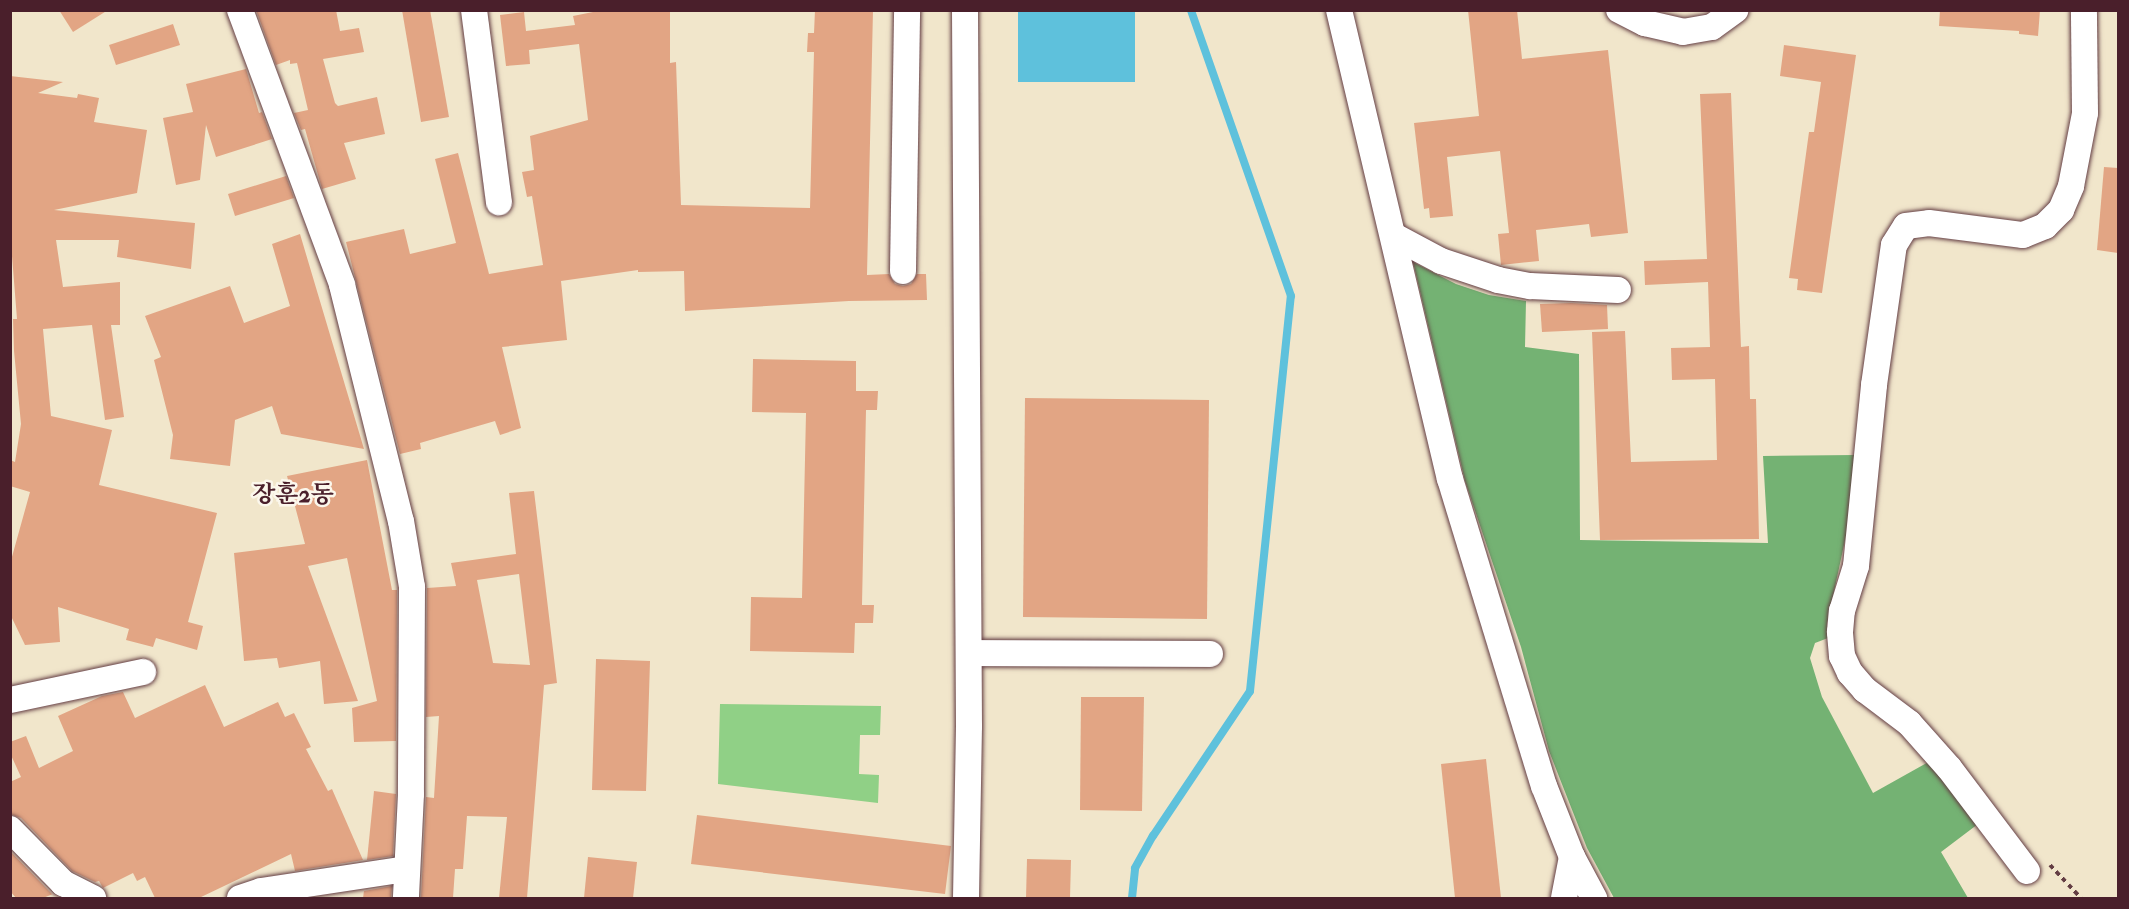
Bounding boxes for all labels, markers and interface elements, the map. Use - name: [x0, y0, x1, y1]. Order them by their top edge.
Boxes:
- district label: 장훈2동: [252, 481, 334, 509]

